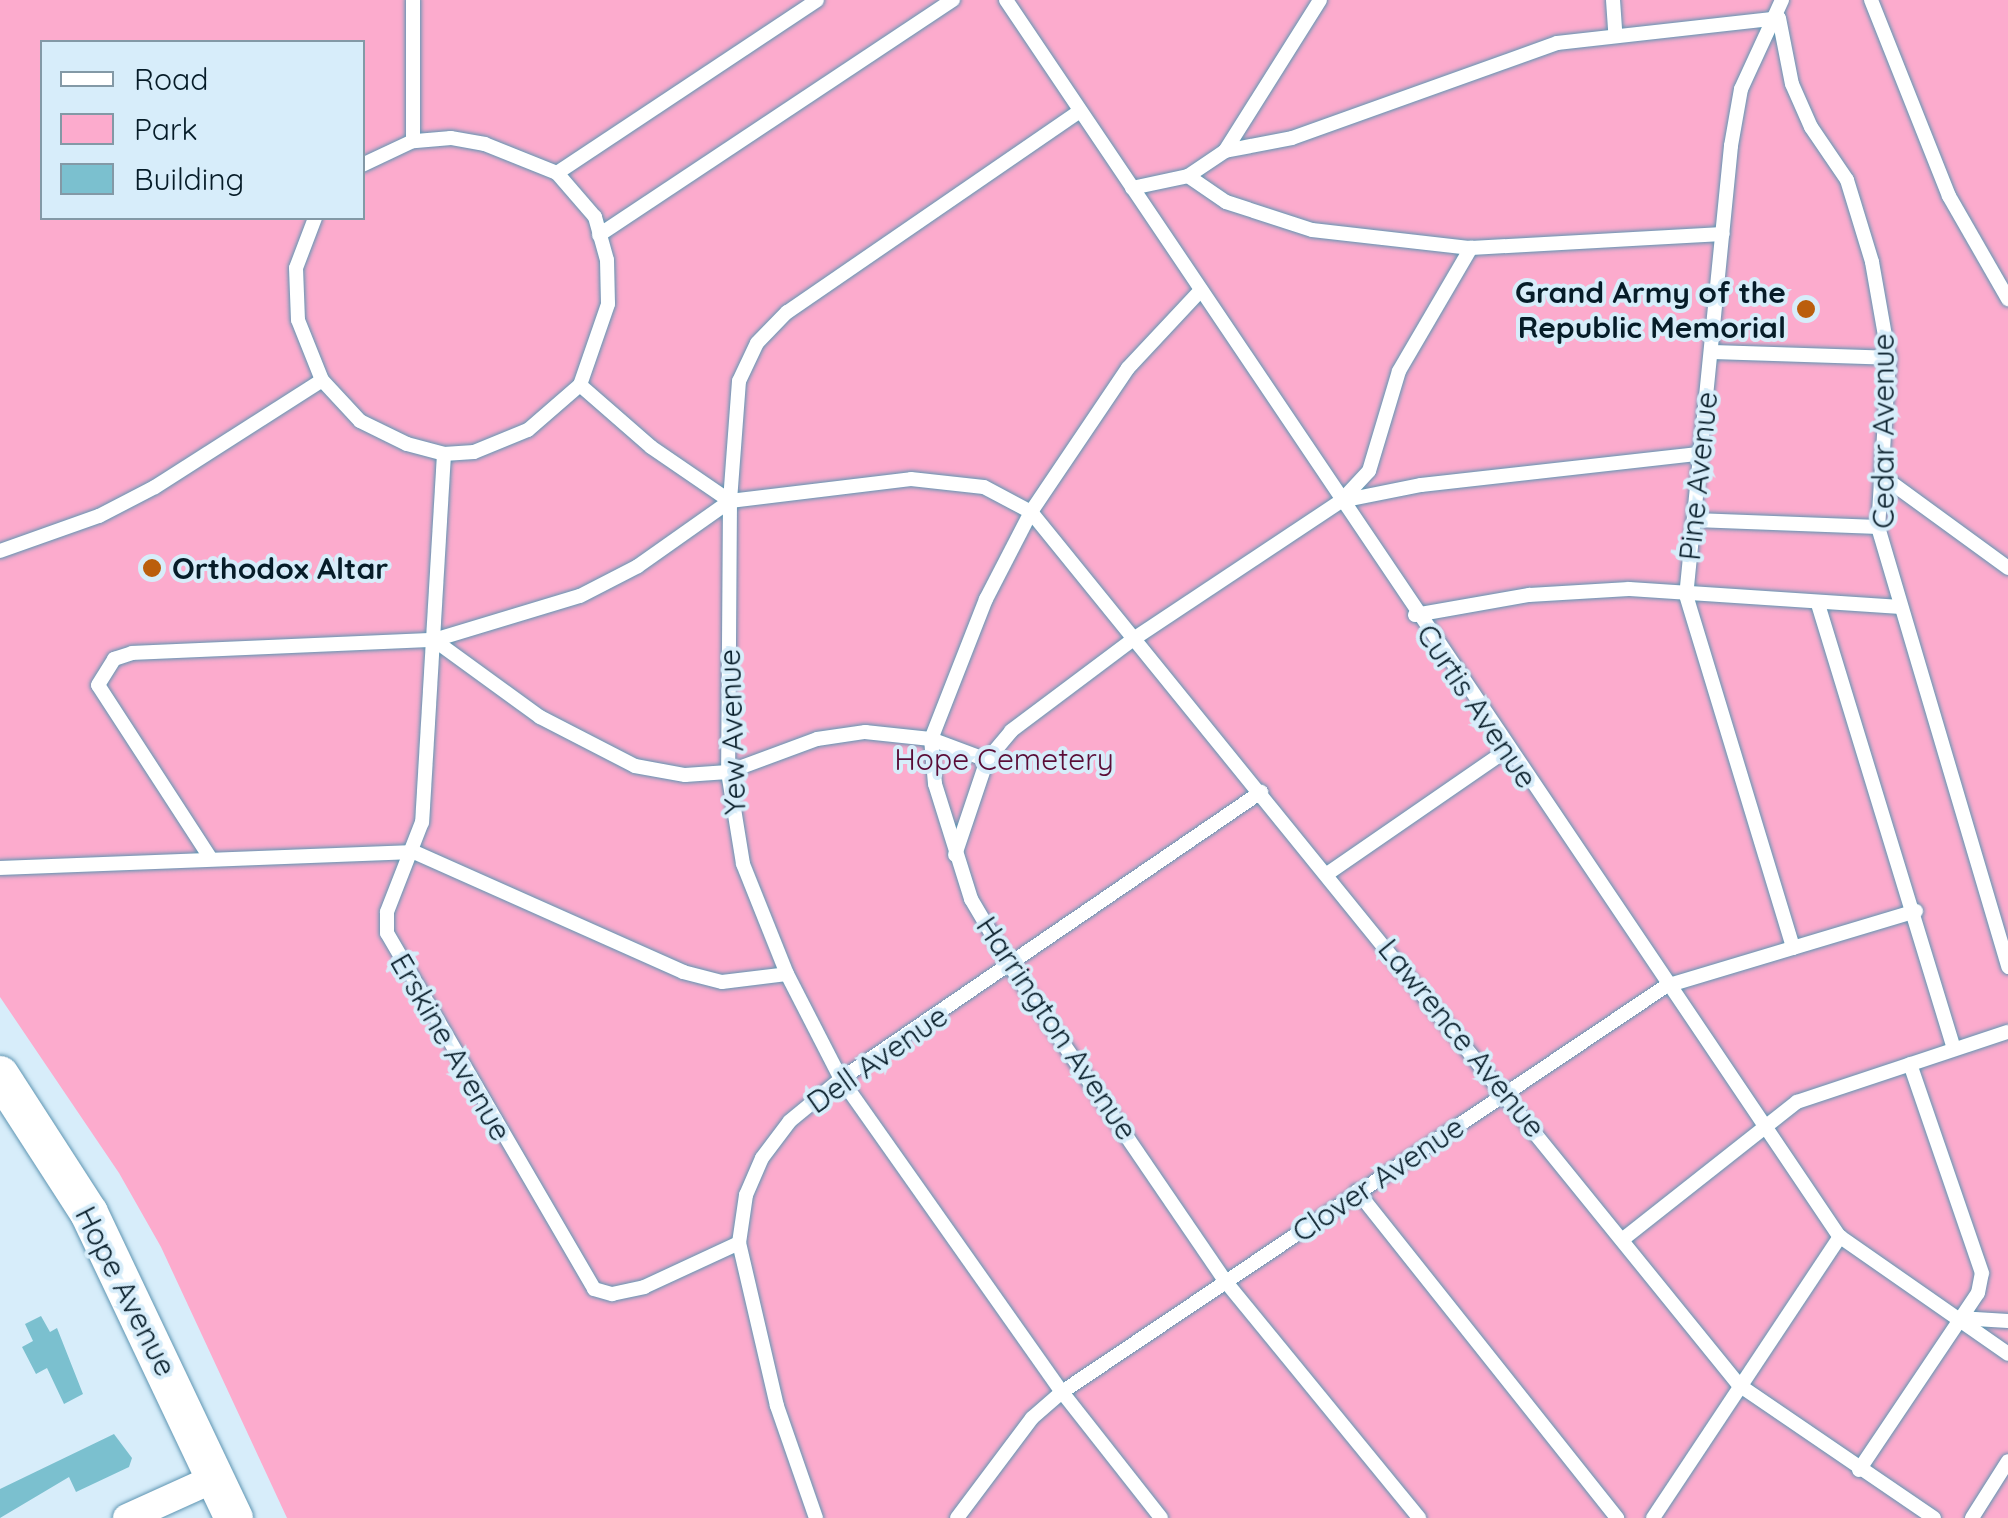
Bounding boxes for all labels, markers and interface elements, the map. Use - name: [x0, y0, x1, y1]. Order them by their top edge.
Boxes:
- legend: [40, 40, 365, 220]
- text: Road: [134, 60, 208, 98]
- text: Park: [134, 110, 198, 148]
- text: Building: [134, 160, 244, 198]
- place label: Grand Army of the Republic Memorial: [1515, 274, 1786, 344]
- marker: Grand Army of the Republic Memorial: [1795, 298, 1817, 320]
- street label: Cedar Avenue: [1865, 333, 1901, 529]
- street label: Pine Avenue: [1671, 390, 1725, 562]
- place label: Orthodox Altar: [172, 550, 388, 586]
- marker: Orthodox Altar: [141, 557, 163, 579]
- street label: Curtis Avenue: [1409, 617, 1545, 795]
- street label: Yew Avenue: [711, 649, 753, 815]
- park label: Hope Cemetery: [894, 741, 1114, 777]
- street label: Harrington Avenue: [969, 909, 1145, 1147]
- street label: Lawrence Avenue: [1371, 931, 1553, 1145]
- street label: Erskine Avenue: [383, 947, 519, 1147]
- street label: Dell Avenue: [800, 997, 954, 1121]
- street label: Clover Avenue: [1285, 1108, 1471, 1250]
- street label: Hope Avenue: [68, 1200, 184, 1382]

